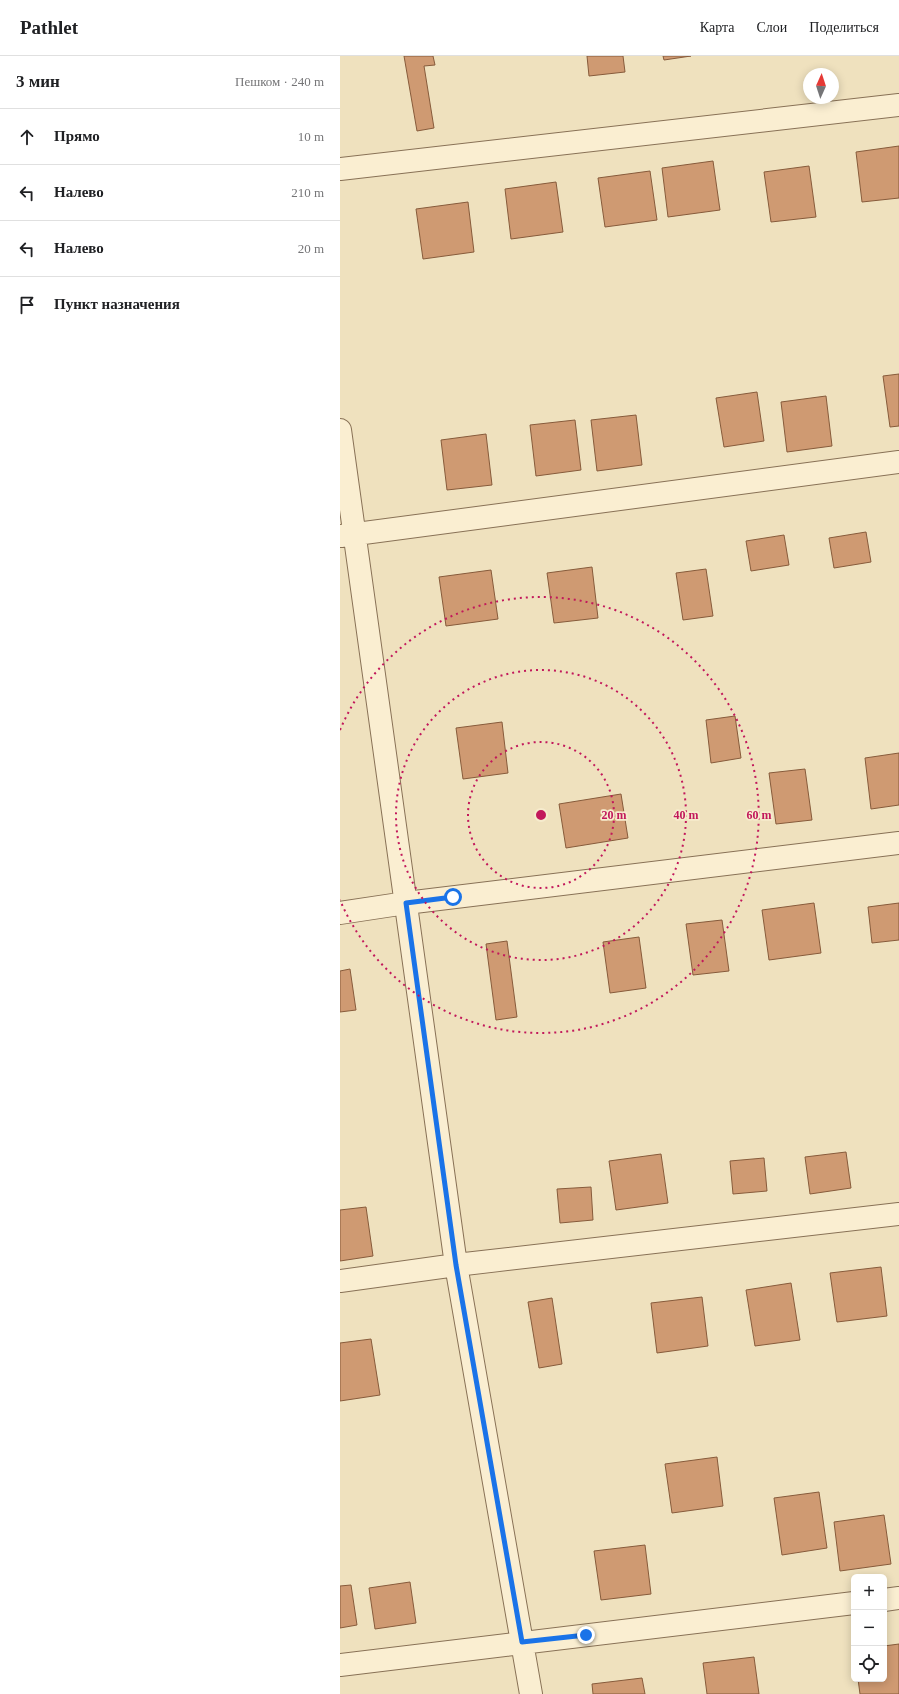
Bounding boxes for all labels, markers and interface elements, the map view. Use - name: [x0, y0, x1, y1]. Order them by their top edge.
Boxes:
- text: Pathlet: [20, 17, 78, 38]
- text: Карта: [700, 20, 734, 35]
- text: Слои: [756, 20, 787, 35]
- text: Поделиться: [809, 20, 879, 35]
- north arrow: [803, 68, 839, 104]
- text: 3 мин: [16, 72, 60, 91]
- text: Пешком · 240 m: [235, 74, 324, 89]
- icon: ahead: [16, 126, 38, 148]
- text: Прямо: [54, 128, 100, 144]
- text: 10 m: [298, 129, 324, 144]
- icon: left: [16, 182, 38, 204]
- text: Налево: [54, 184, 104, 200]
- text: 210 m: [291, 185, 324, 200]
- icon: left: [16, 238, 38, 260]
- text: Налево: [54, 240, 104, 256]
- text: 20 m: [298, 241, 324, 256]
- icon: arrive: [16, 294, 38, 316]
- text: Пункт назначения: [54, 296, 180, 312]
- centre of rings: [534, 808, 548, 822]
- text: 20 m: [602, 808, 627, 822]
- text: 40 m: [674, 808, 699, 822]
- text: 60 m: [747, 808, 772, 822]
- route start: [444, 888, 462, 906]
- map controls: [851, 1574, 887, 1682]
- button: +: [851, 1574, 887, 1610]
- button: −: [851, 1610, 887, 1646]
- route end: [577, 1626, 595, 1644]
- button: locate: [851, 1646, 887, 1682]

